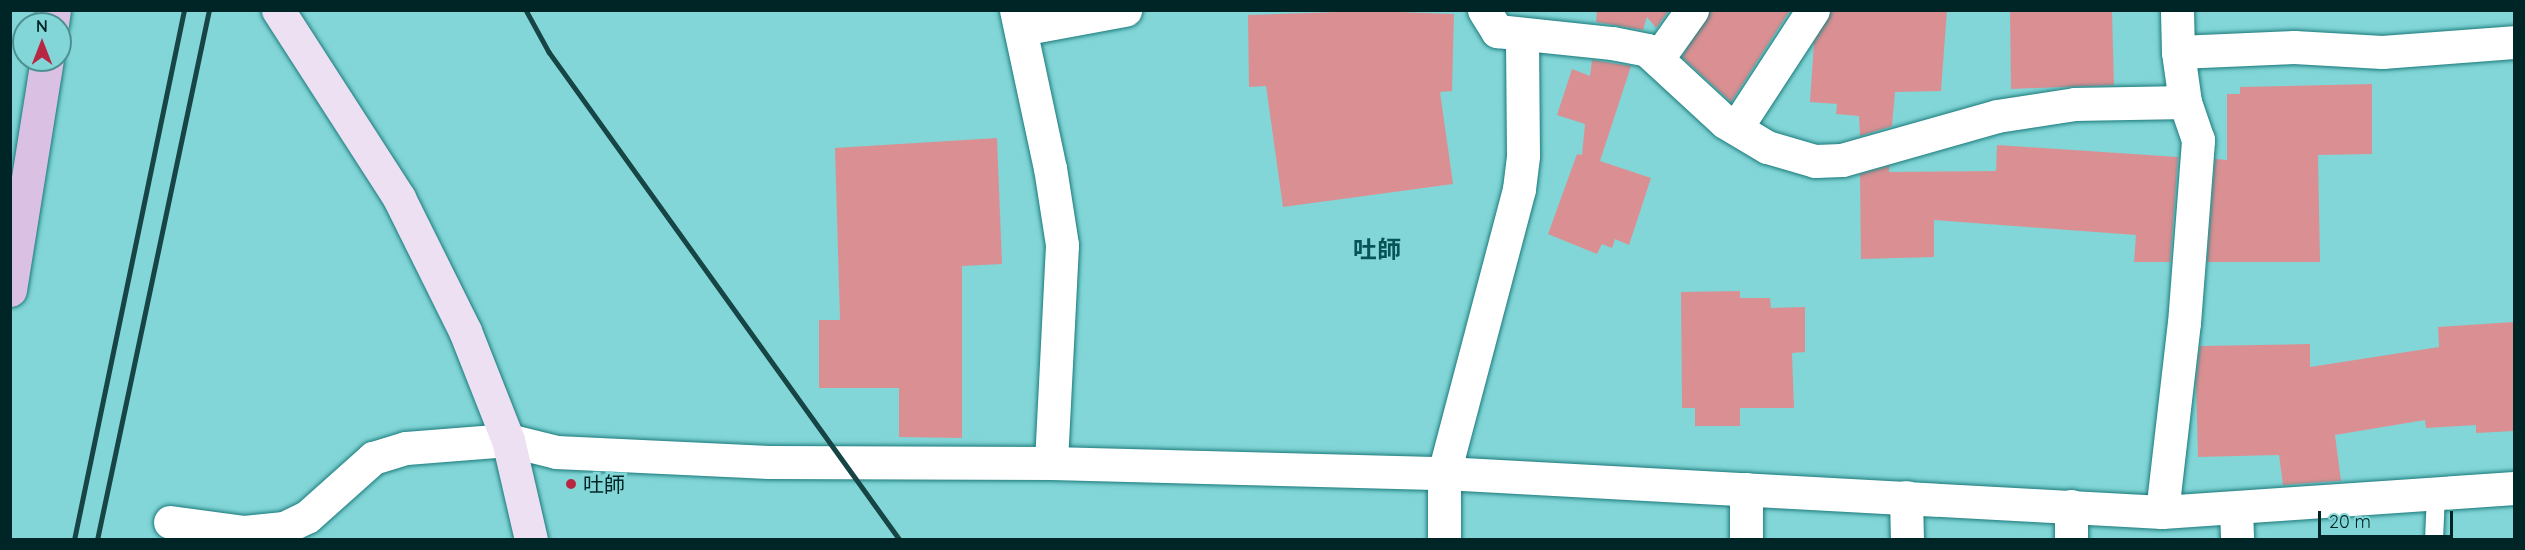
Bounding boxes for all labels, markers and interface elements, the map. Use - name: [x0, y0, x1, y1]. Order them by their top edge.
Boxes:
- north arrow: [12, 12, 72, 72]
- text: N: [36, 16, 48, 36]
- district label: 吐師: [1353, 236, 1401, 264]
- place label: 吐師: [583, 471, 625, 497]
- marker: 吐師: [564, 477, 578, 491]
- scale bar: [2321, 499, 2456, 537]
- text: 20 m: [2329, 510, 2371, 533]

